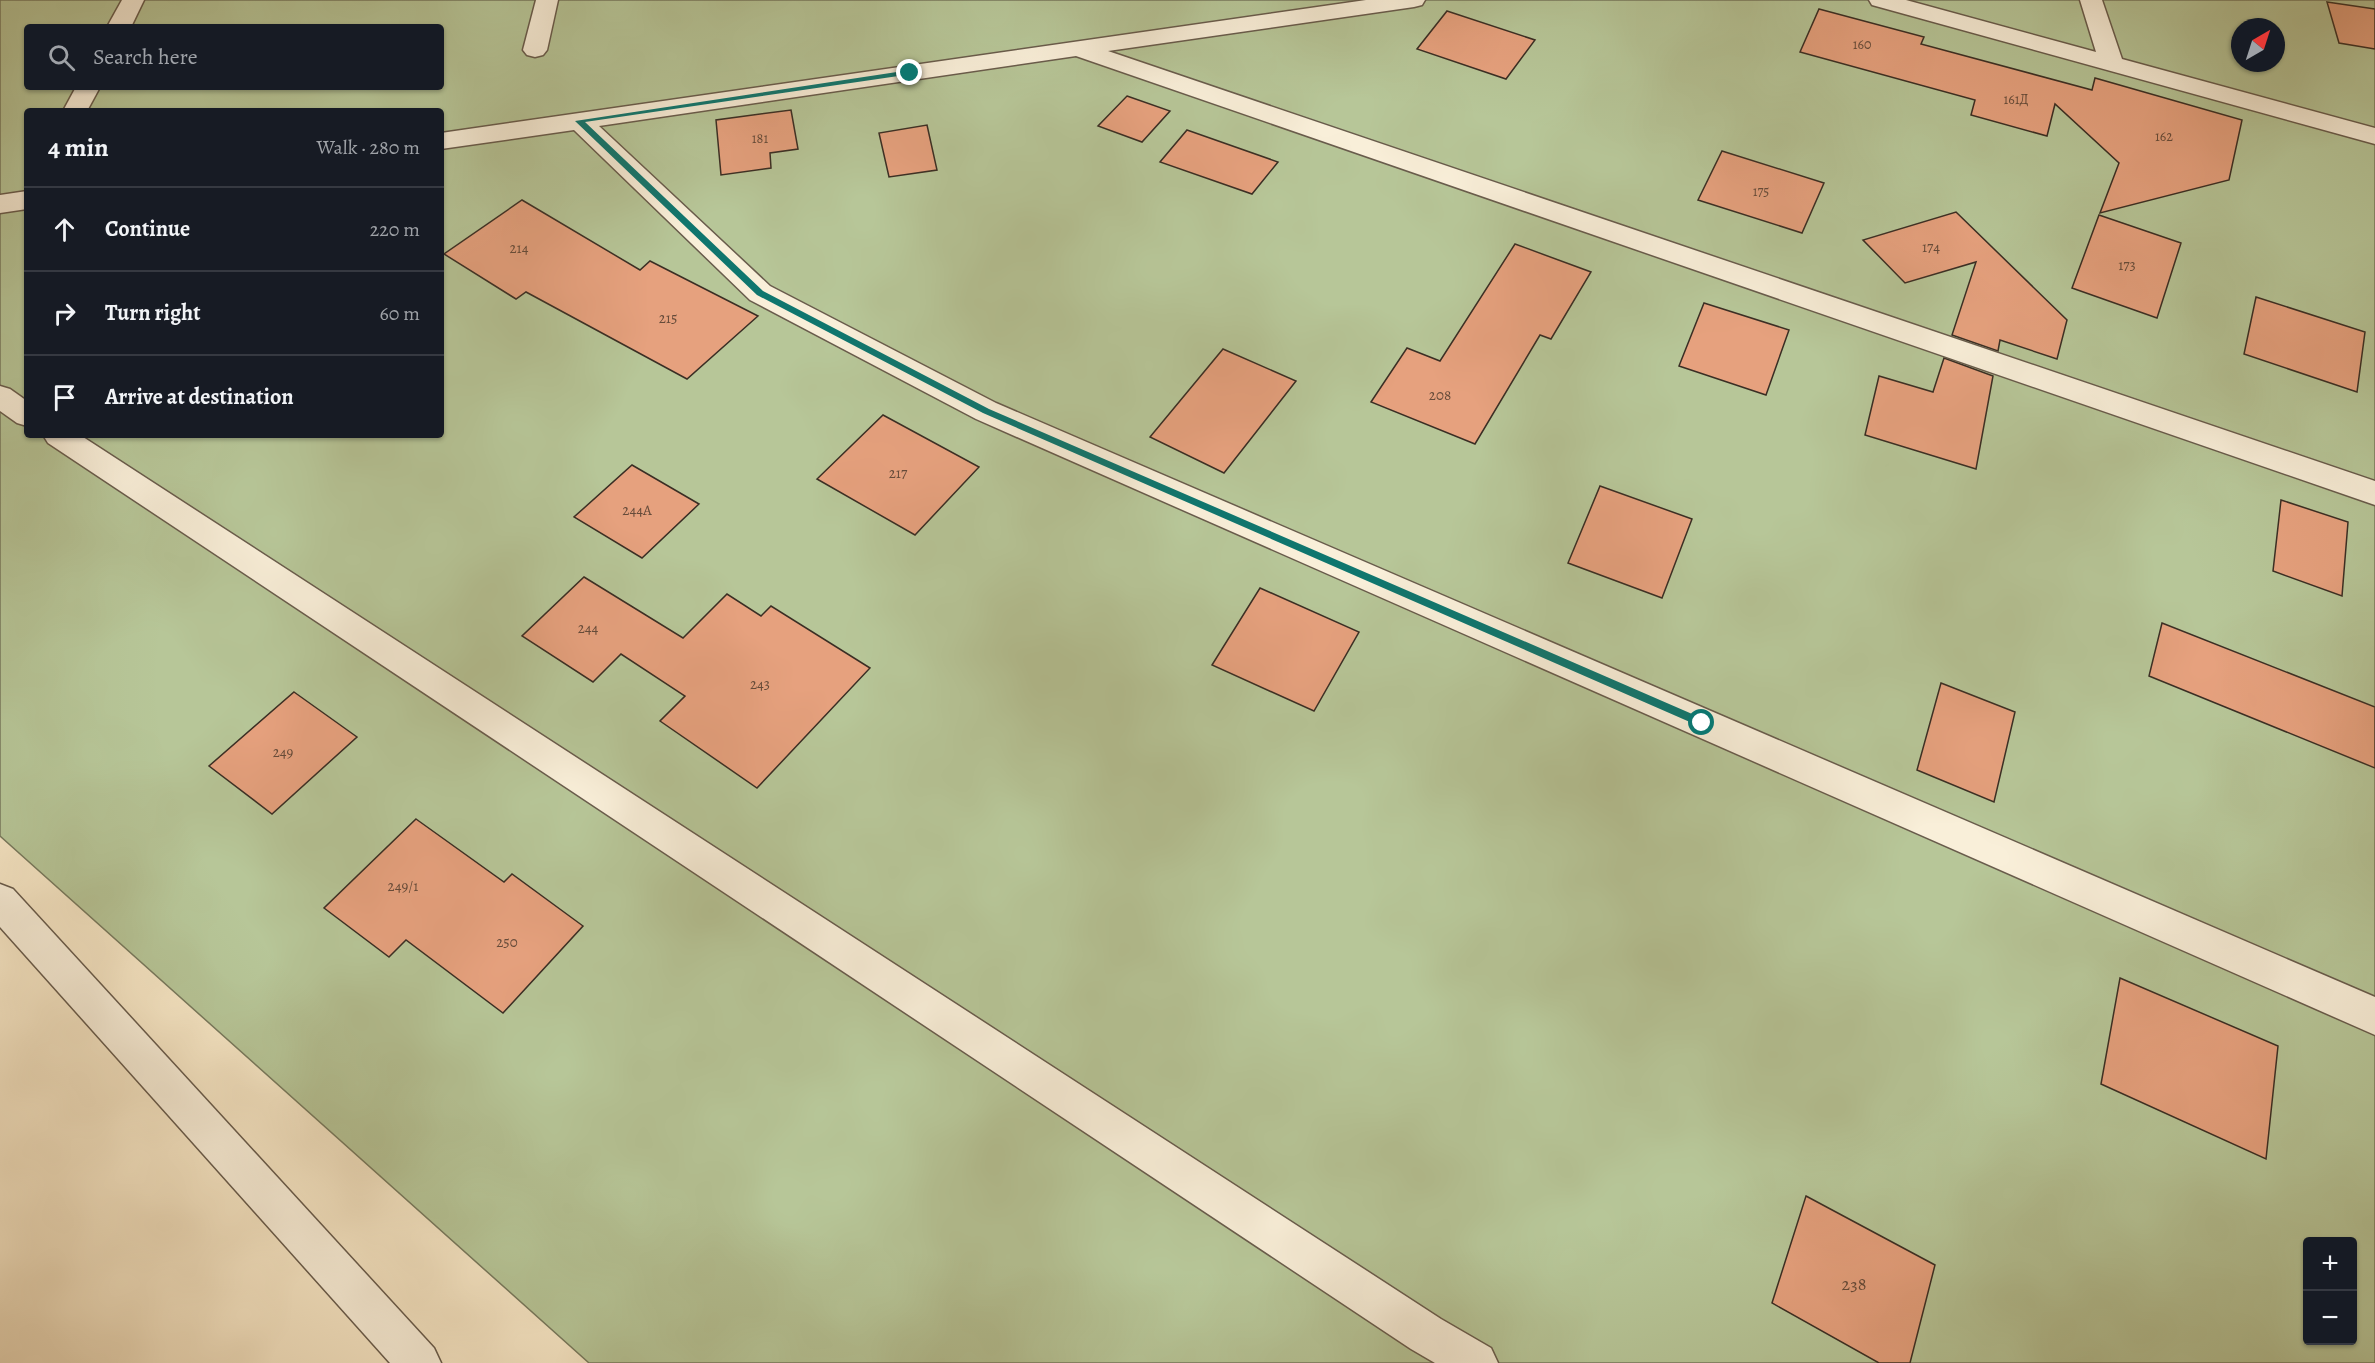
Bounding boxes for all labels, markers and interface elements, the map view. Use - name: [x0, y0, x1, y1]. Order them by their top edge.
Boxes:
- north arrow: [2231, 18, 2285, 72]
- search box: [24, 24, 444, 90]
- house number: 160: [1853, 35, 1871, 54]
- icon: search: [45, 41, 78, 74]
- text: Search here: [93, 42, 198, 72]
- route end: [896, 59, 922, 85]
- house number: 161Д: [2004, 90, 2029, 109]
- house number: 162: [2155, 127, 2173, 146]
- house number: 181: [752, 129, 768, 148]
- text: 4 min: [48, 130, 109, 165]
- text: Walk · 280 m: [316, 134, 420, 161]
- house number: 175: [1753, 182, 1769, 201]
- icon: ahead: [48, 213, 81, 246]
- text: Continue: [105, 214, 190, 244]
- text: 220 m: [370, 216, 420, 243]
- house number: 174: [1922, 237, 1940, 257]
- house number: 214: [509, 238, 529, 258]
- house number: 173: [2118, 255, 2136, 275]
- icon: right: [48, 297, 81, 330]
- text: Turn right: [105, 298, 201, 328]
- text: 60 m: [380, 300, 420, 327]
- house number: 215: [659, 308, 677, 328]
- icon: arrive: [48, 381, 81, 414]
- text: Arrive at destination: [105, 382, 294, 412]
- house number: 208: [1429, 385, 1451, 405]
- house number: 217: [889, 463, 908, 483]
- house number: 244А: [622, 500, 652, 520]
- house number: 244: [578, 618, 599, 638]
- house number: 243: [750, 674, 770, 694]
- route start: [1688, 709, 1714, 735]
- house number: 249: [273, 742, 294, 762]
- house number: 249/1: [388, 876, 418, 896]
- house number: 250: [496, 932, 518, 952]
- map controls: [2303, 1237, 2357, 1345]
- button: +: [2303, 1237, 2357, 1291]
- house number: 238: [1842, 1272, 1866, 1296]
- button: −: [2303, 1291, 2357, 1345]

